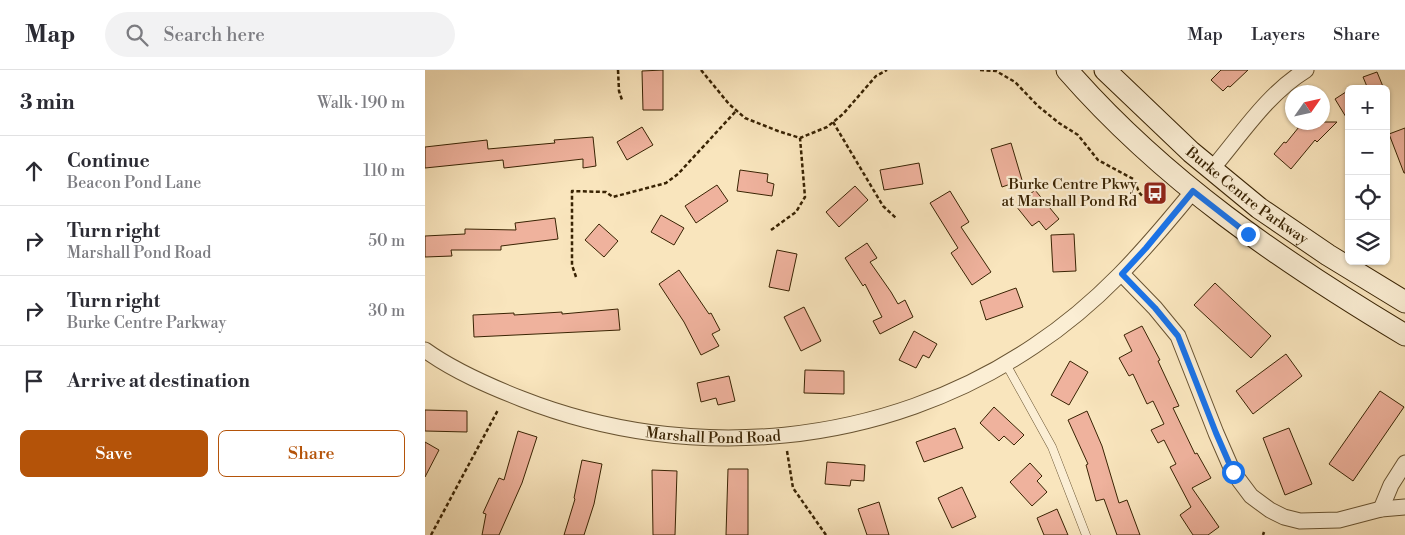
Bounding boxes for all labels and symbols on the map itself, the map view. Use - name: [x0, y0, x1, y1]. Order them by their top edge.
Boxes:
- north arrow: [1285, 85, 1330, 130]
- street label: Burke Centre Parkway: [1181, 142, 1312, 249]
- place label: Burke Centre Pkwy at Marshall Pond Rd: [1002, 175, 1138, 211]
- bus stop icon: Burke Centre Pkwy at Marshall Pond Rd: [1142, 180, 1168, 206]
- route end: [1237, 223, 1260, 246]
- street label: Marshall Pond Road: [644, 423, 782, 448]
- route start: [1222, 461, 1245, 484]

